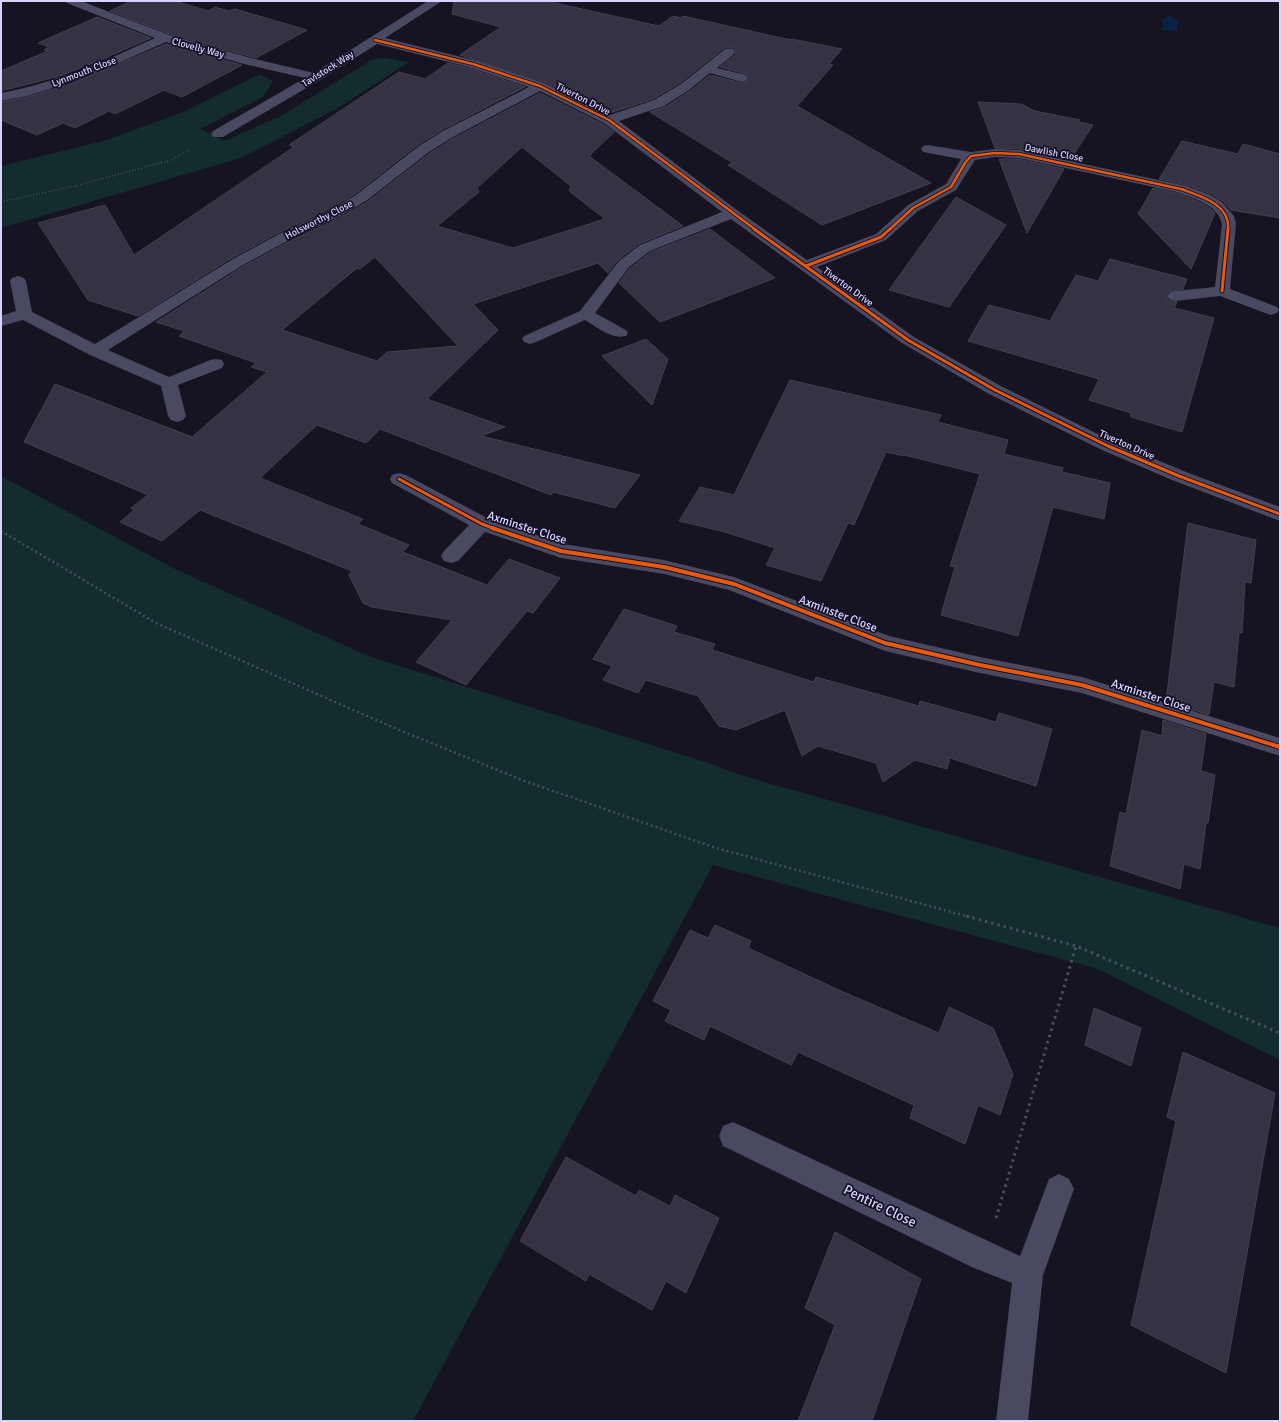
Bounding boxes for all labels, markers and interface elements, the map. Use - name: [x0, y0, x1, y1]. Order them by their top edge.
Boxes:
- street label: Clovelly Way: [171, 35, 226, 61]
- street label: Tavistock Way: [300, 48, 356, 90]
- street label: Lynmouth Close: [50, 54, 118, 90]
- street label: Tiverton Drive: [554, 80, 612, 118]
- street label: Dawlish Close: [1024, 141, 1084, 165]
- street label: Holsworthy Close: [283, 198, 355, 242]
- street label: Tiverton Drive: [820, 265, 876, 309]
- street label: Tiverton Drive: [1097, 427, 1157, 463]
- street label: Axminster Close: [485, 508, 569, 548]
- street label: Axminster Close: [797, 592, 879, 636]
- street label: Axminster Close: [1109, 676, 1193, 716]
- street label: Pentire Close: [841, 1181, 919, 1231]

